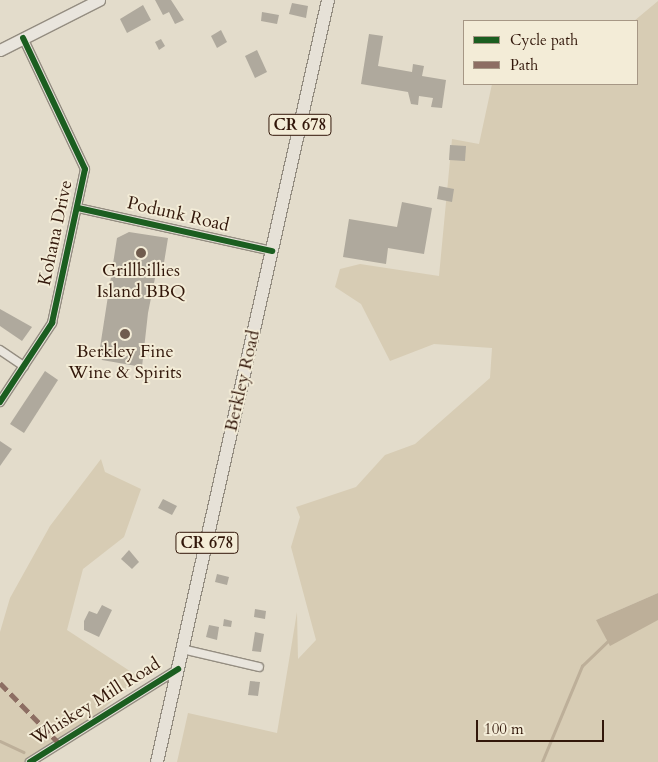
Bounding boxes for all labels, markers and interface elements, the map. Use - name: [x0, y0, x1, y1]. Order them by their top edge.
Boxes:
- legend: [463, 20, 638, 85]
- text: Cycle path: [510, 30, 578, 50]
- text: Path: [510, 55, 538, 75]
- road number: CR 678: [268, 112, 332, 138]
- street label: Kohana Drive: [34, 178, 78, 288]
- street label: Podunk Road: [125, 193, 231, 237]
- marker: Grillbillies Island BBQ: [135, 247, 147, 259]
- place label: Grillbillies Island BBQ: [96, 261, 186, 304]
- marker: Berkley Fine Wine & Spirits: [119, 328, 131, 340]
- street label: Berkley Road: [221, 328, 265, 434]
- place label: Berkley Fine Wine & Spirits: [68, 342, 182, 384]
- road number: CR 678: [174, 530, 240, 556]
- street label: Whiskey Mill Road: [27, 653, 165, 751]
- scale bar: [478, 710, 606, 742]
- text: 100 m: [484, 719, 524, 739]

